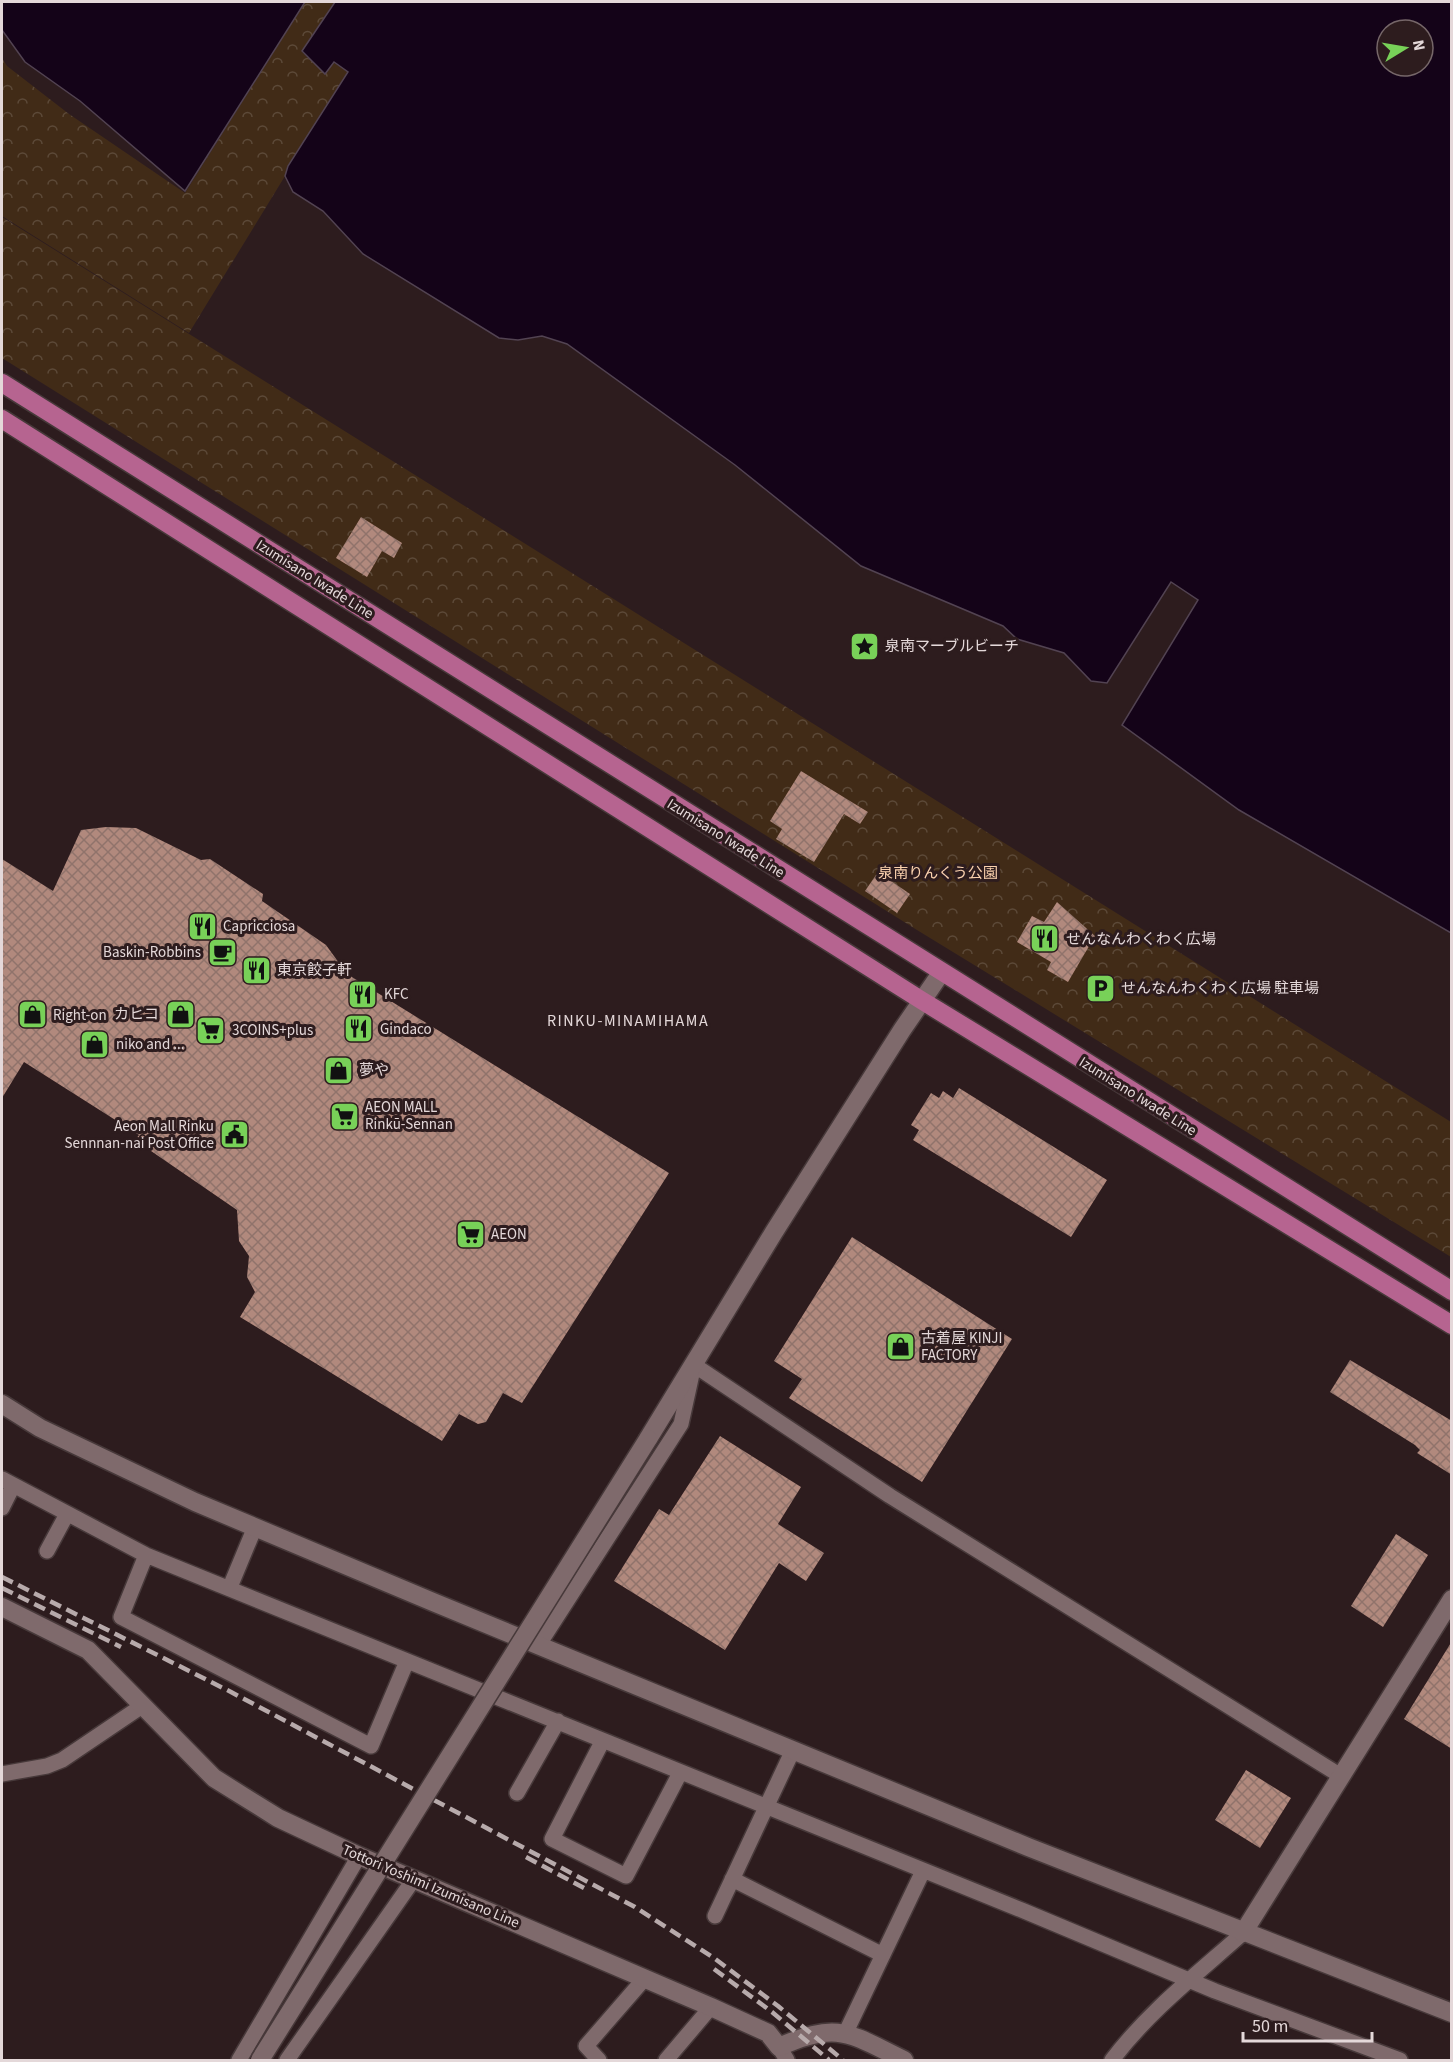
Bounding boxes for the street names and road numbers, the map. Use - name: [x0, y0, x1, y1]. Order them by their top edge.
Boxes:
- street label: Izumisano Iwade Line: [252, 535, 378, 624]
- street label: Izumisano Iwade Line: [663, 794, 789, 883]
- street label: Izumisano Iwade Line: [1075, 1052, 1201, 1141]
- street label: Tottori Yoshimi Izumisano Line: [339, 1840, 523, 1933]

